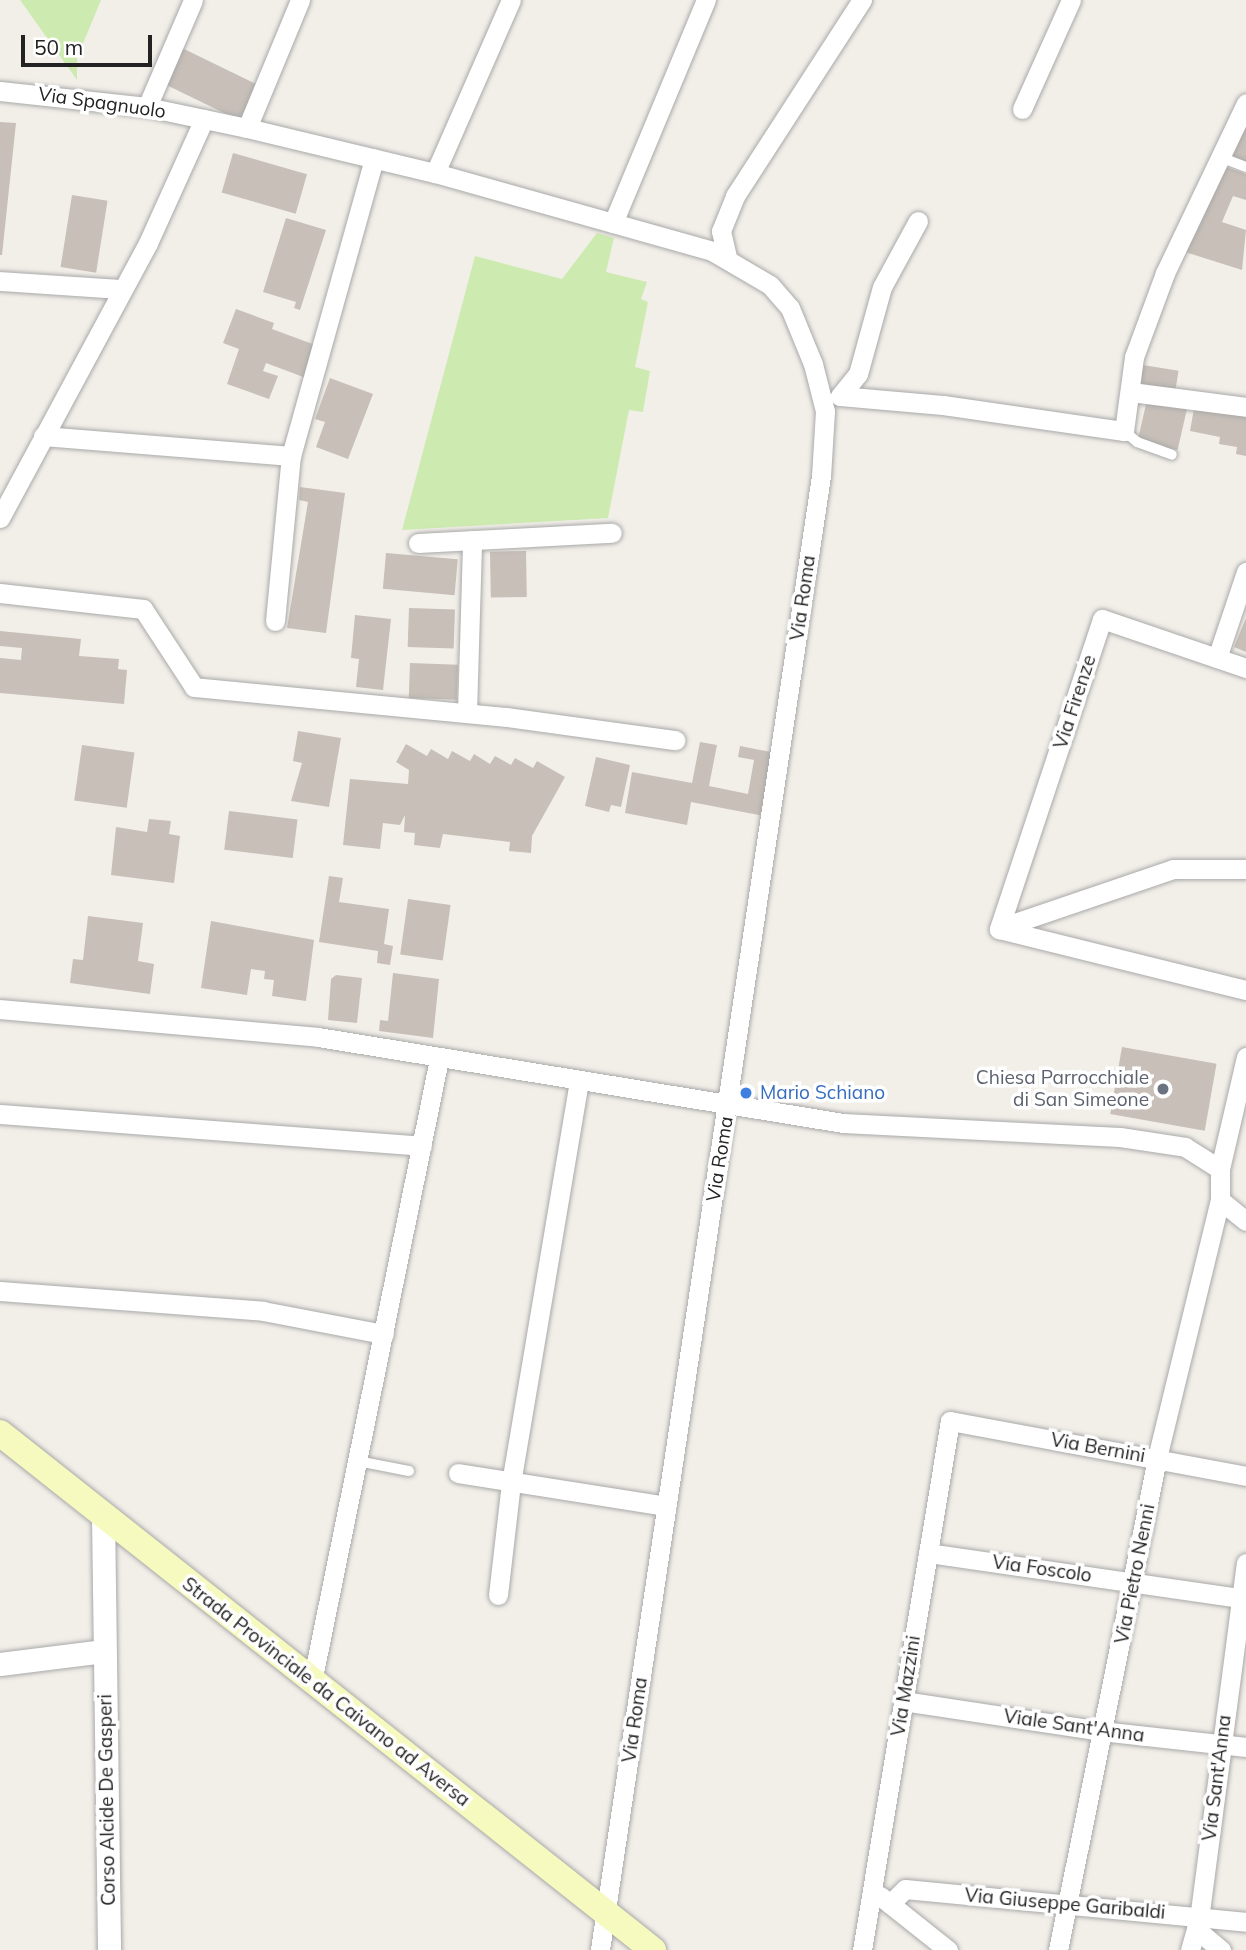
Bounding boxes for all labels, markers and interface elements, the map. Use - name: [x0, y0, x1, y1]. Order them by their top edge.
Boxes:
- scale bar: [24, 21, 156, 65]
- text: 50 m: [34, 34, 83, 60]
- street label: Via Spagnuolo: [37, 83, 167, 123]
- street label: Via Roma: [786, 554, 820, 642]
- street label: Via Firenze: [1049, 652, 1101, 752]
- place label: Chiesa Parrocchiale di San Simeone: [976, 1067, 1149, 1111]
- marker: Chiesa Parrocchiale di San Simeone: [1155, 1081, 1171, 1097]
- place label: Mario Schiano: [760, 1082, 885, 1104]
- marker: Mario Schiano: [738, 1085, 754, 1101]
- street label: Via Roma: [702, 1115, 738, 1203]
- street label: Via Bernini: [1049, 1428, 1147, 1468]
- street label: Via Pietro Nenni: [1110, 1502, 1160, 1646]
- street label: Via Foscolo: [991, 1551, 1093, 1587]
- street label: Strada Provinciale da Caivano ad Aversa: [178, 1573, 474, 1811]
- street label: Via Mazzini: [887, 1634, 925, 1738]
- street label: Via Roma: [618, 1676, 652, 1764]
- street label: Corso Alcide De Gasperi: [94, 1694, 120, 1906]
- street label: Viale Sant'Anna: [1002, 1705, 1146, 1747]
- street label: Via Sant'Anna: [1198, 1714, 1236, 1842]
- street label: Via Giuseppe Garibaldi: [964, 1884, 1166, 1924]

